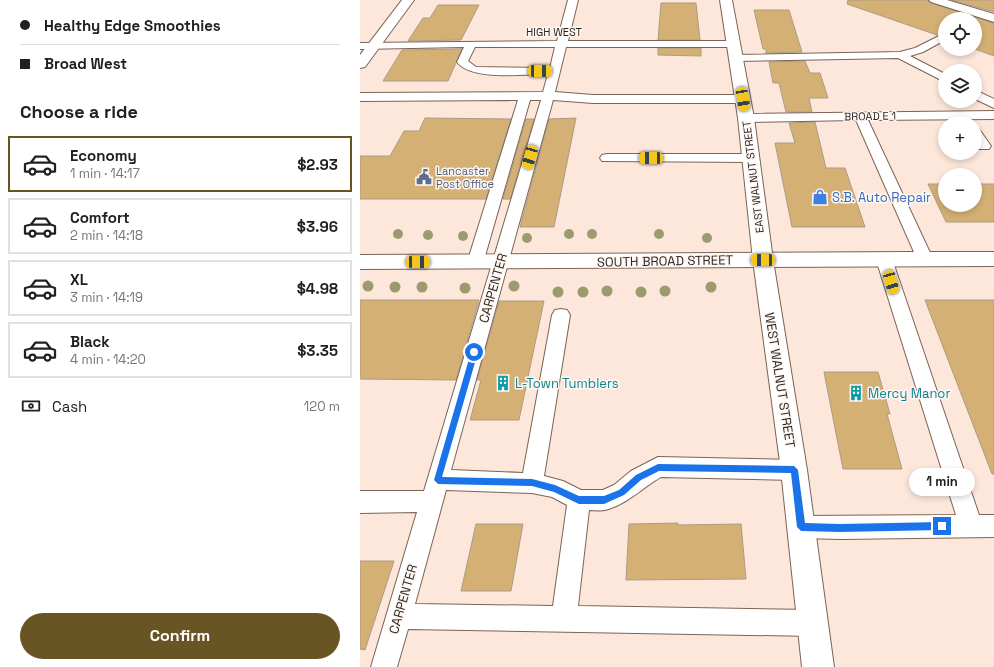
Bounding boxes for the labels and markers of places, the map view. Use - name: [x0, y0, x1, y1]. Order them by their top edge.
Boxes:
- place label: Lancaster Post Office: [436, 164, 494, 191]
- public building icon: Lancaster Post Office: [415, 168, 433, 186]
- shop icon: S.B. Auto Repair: [811, 188, 829, 206]
- place label: S.B. Auto Repair: [832, 189, 931, 206]
- building icon: L-Town Tumblers: [494, 374, 512, 392]
- place label: L-Town Tumblers: [515, 375, 619, 392]
- building icon: Mercy Manor: [847, 384, 865, 402]
- place label: Mercy Manor: [868, 385, 950, 402]

